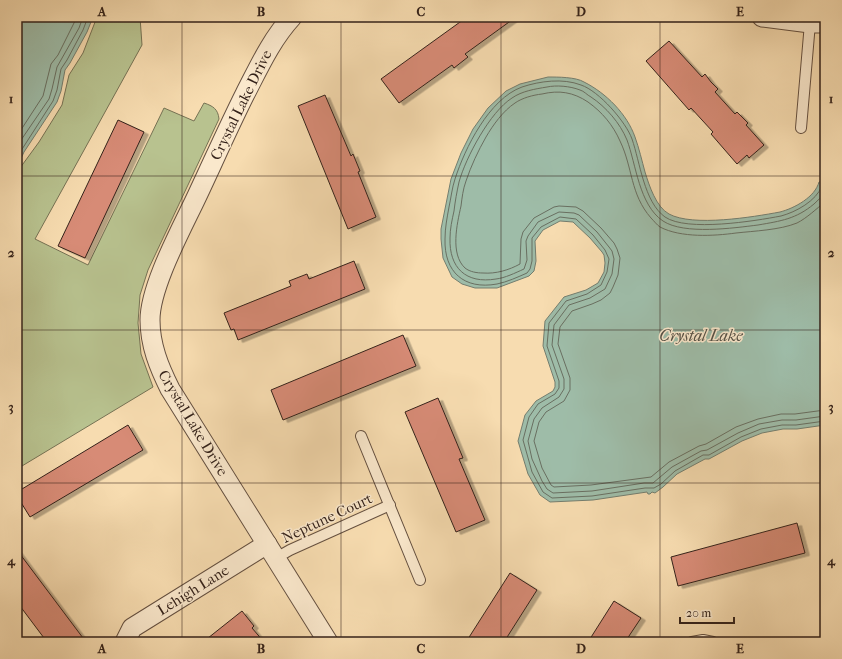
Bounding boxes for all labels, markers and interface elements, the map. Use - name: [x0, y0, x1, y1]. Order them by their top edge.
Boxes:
- text: A: [97, 4, 107, 19]
- text: B: [257, 4, 266, 19]
- text: C: [417, 4, 426, 19]
- text: D: [576, 4, 586, 19]
- text: E: [736, 4, 744, 19]
- street label: Crystal Lake Drive: [207, 46, 276, 163]
- text: 1: [9, 91, 14, 106]
- text: 1: [829, 91, 834, 106]
- text: 2: [8, 245, 15, 260]
- text: 2: [828, 245, 835, 260]
- water label: Crystal Lake: [659, 326, 743, 345]
- street label: Crystal Lake Drive: [154, 367, 232, 480]
- text: 3: [8, 399, 14, 415]
- text: 3: [828, 399, 834, 415]
- street label: Neptune Court: [279, 489, 376, 547]
- text: 4: [6, 553, 16, 569]
- text: 4: [826, 553, 836, 569]
- street label: Lehigh Lane: [154, 561, 233, 619]
- scale bar: [680, 599, 734, 625]
- text: 20 m: [686, 606, 711, 620]
- text: A: [97, 641, 107, 656]
- text: B: [257, 641, 266, 656]
- text: C: [417, 641, 426, 656]
- text: D: [576, 641, 586, 656]
- text: E: [736, 641, 744, 656]

